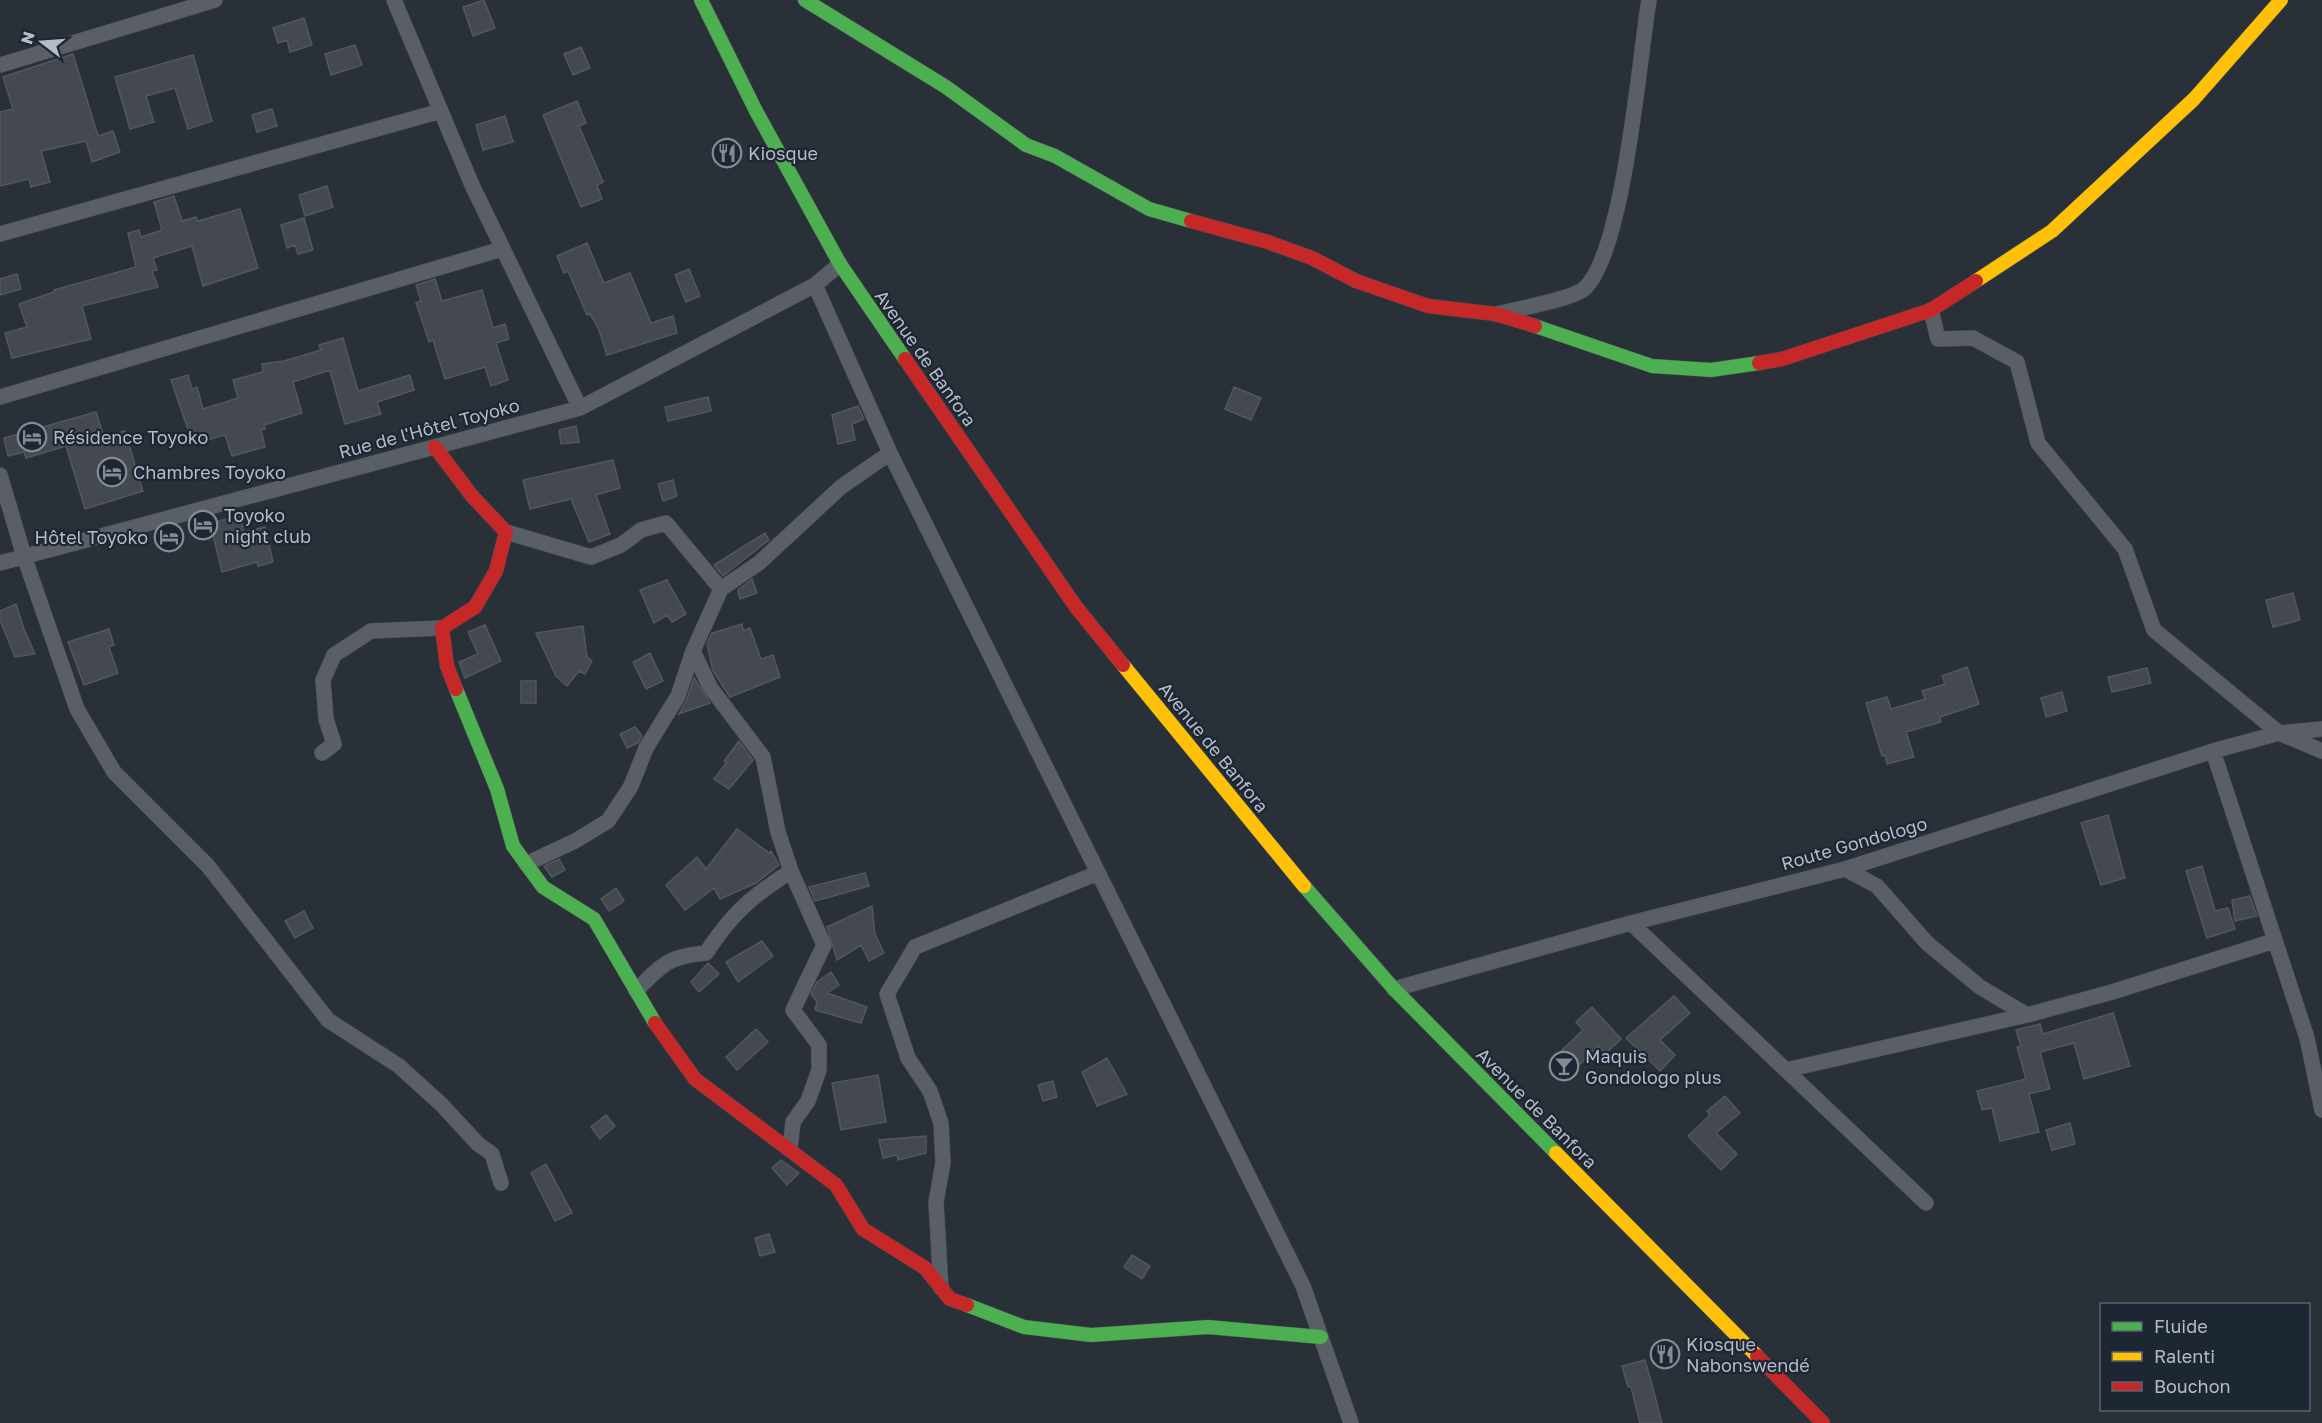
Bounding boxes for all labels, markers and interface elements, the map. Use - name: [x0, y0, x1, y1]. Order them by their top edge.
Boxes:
- north arrow: [12, 12, 72, 72]
- text: N: [16, 29, 39, 46]
- restaurant icon: Kiosque: [711, 137, 743, 169]
- place label: Kiosque: [748, 142, 818, 164]
- street label: Avenue de Banfora: [871, 286, 981, 430]
- street label: Rue de l'Hôtel Toyoko: [336, 393, 522, 463]
- hotel icon: Résidence Toyoko: [16, 421, 48, 453]
- place label: Résidence Toyoko: [53, 426, 208, 448]
- hotel icon: Chambres Toyoko: [96, 456, 128, 488]
- place label: Chambres Toyoko: [133, 461, 286, 483]
- place label: Toyoko night club: [224, 504, 311, 547]
- hotel icon: Toyoko night club: [187, 509, 219, 541]
- hotel icon: Hôtel Toyoko: [153, 521, 185, 553]
- place label: Hôtel Toyoko: [35, 526, 148, 548]
- street label: Avenue de Banfora: [1155, 677, 1273, 817]
- street label: Route Gondologo: [1779, 812, 1929, 874]
- street label: Avenue de Banfora: [1472, 1043, 1602, 1173]
- place label: Maquis Gondologo plus: [1585, 1045, 1721, 1088]
- bar icon: Maquis Gondologo plus: [1548, 1050, 1580, 1082]
- legend: [2100, 1303, 2310, 1411]
- text: Fluide: [2154, 1315, 2208, 1337]
- place label: Kiosque Nabonswendé: [1686, 1333, 1810, 1376]
- restaurant icon: Kiosque Nabonswendé: [1649, 1338, 1681, 1370]
- text: Ralenti: [2154, 1345, 2215, 1367]
- text: Bouchon: [2154, 1375, 2231, 1397]

